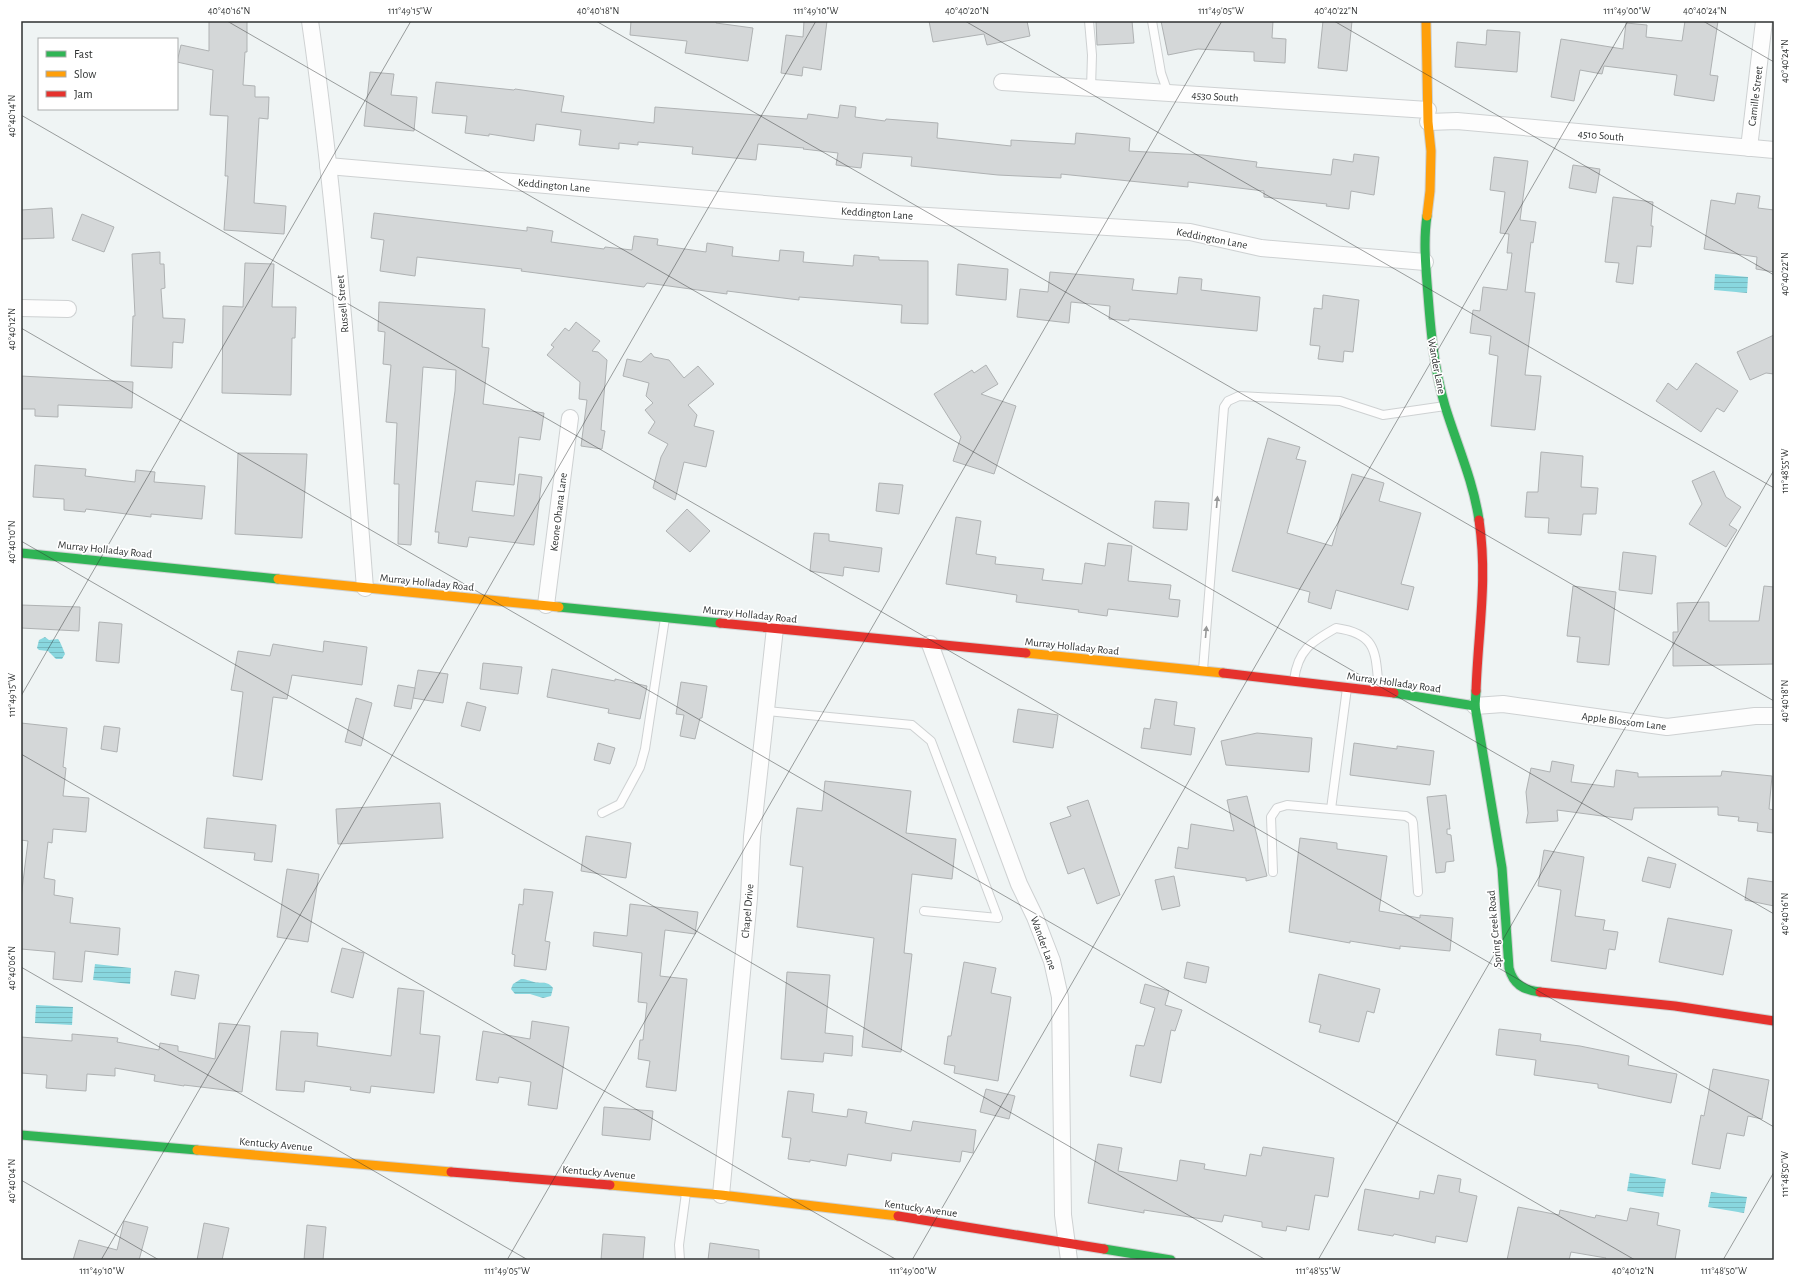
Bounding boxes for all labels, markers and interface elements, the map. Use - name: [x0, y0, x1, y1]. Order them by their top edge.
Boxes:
- text: 40°40'16"N: [208, 6, 250, 16]
- text: 111°49'15"W: [388, 6, 432, 16]
- text: 40°40'18"N: [577, 6, 619, 16]
- text: 111°49'10"W: [793, 6, 839, 16]
- text: 40°40'20"N: [945, 6, 989, 16]
- text: 111°49'05"W: [1198, 6, 1244, 16]
- text: 40°40'22"N: [1314, 6, 1358, 16]
- text: 111°49'00"W: [1604, 6, 1650, 16]
- text: 40°40'24"N: [1683, 6, 1727, 16]
- legend: [38, 38, 178, 110]
- text: 40°40'24"N: [1780, 39, 1790, 83]
- text: Fast: [74, 48, 93, 60]
- street label: Camille Street: [1746, 65, 1765, 127]
- text: Slow: [74, 68, 96, 80]
- text: Jam: [74, 88, 93, 100]
- street label: 4530 South: [1191, 89, 1239, 104]
- text: 40°40'14"N: [7, 95, 17, 137]
- street label: 4510 South: [1577, 128, 1625, 143]
- street label: Keddington Lane: [517, 177, 590, 194]
- street label: Keddington Lane: [840, 205, 913, 222]
- street label: Keddington Lane: [1175, 226, 1248, 251]
- text: 40°40'22"N: [1780, 252, 1790, 296]
- street label: Russell Street: [334, 274, 350, 333]
- text: 40°40'12"N: [7, 308, 17, 350]
- street label: Wander Lane: [1426, 337, 1447, 395]
- text: 111°48'55"W: [1780, 449, 1790, 493]
- street label: Keone Ohana Lane: [548, 472, 569, 552]
- one-way arrow: [1213, 496, 1220, 508]
- text: 40°40'10"N: [7, 520, 17, 564]
- street label: Murray Holladay Road: [57, 539, 153, 560]
- street label: Murray Holladay Road: [379, 572, 475, 593]
- street label: Murray Holladay Road: [702, 604, 798, 625]
- one-way arrow: [1203, 626, 1209, 638]
- street label: Murray Holladay Road: [1024, 636, 1120, 657]
- street label: Murray Holladay Road: [1346, 670, 1442, 695]
- text: 111°49'15"W: [7, 673, 17, 717]
- text: 40°40'18"N: [1780, 680, 1790, 722]
- street label: Apple Blossom Lane: [1581, 711, 1667, 732]
- street label: Chapel Drive: [740, 883, 755, 939]
- street label: Spring Creek Road: [1486, 890, 1503, 968]
- text: 40°40'16"N: [1780, 893, 1790, 935]
- street label: Wander Lane: [1029, 915, 1058, 972]
- text: 40°40'06"N: [7, 946, 17, 990]
- street label: Kentucky Avenue: [239, 1136, 313, 1153]
- text: 111°48'50"W: [1780, 1151, 1790, 1197]
- text: 40°40'04"N: [7, 1159, 17, 1203]
- street label: Kentucky Avenue: [562, 1164, 636, 1181]
- street label: Kentucky Avenue: [884, 1198, 958, 1219]
- text: 111°49'10"W: [79, 1266, 125, 1276]
- text: 111°49'05"W: [484, 1266, 530, 1276]
- text: 111°49'00"W: [890, 1266, 936, 1276]
- text: 111°48'55"W: [1296, 1266, 1340, 1276]
- text: 40°40'12"N: [1612, 1266, 1654, 1276]
- text: 111°48'50"W: [1701, 1266, 1747, 1276]

